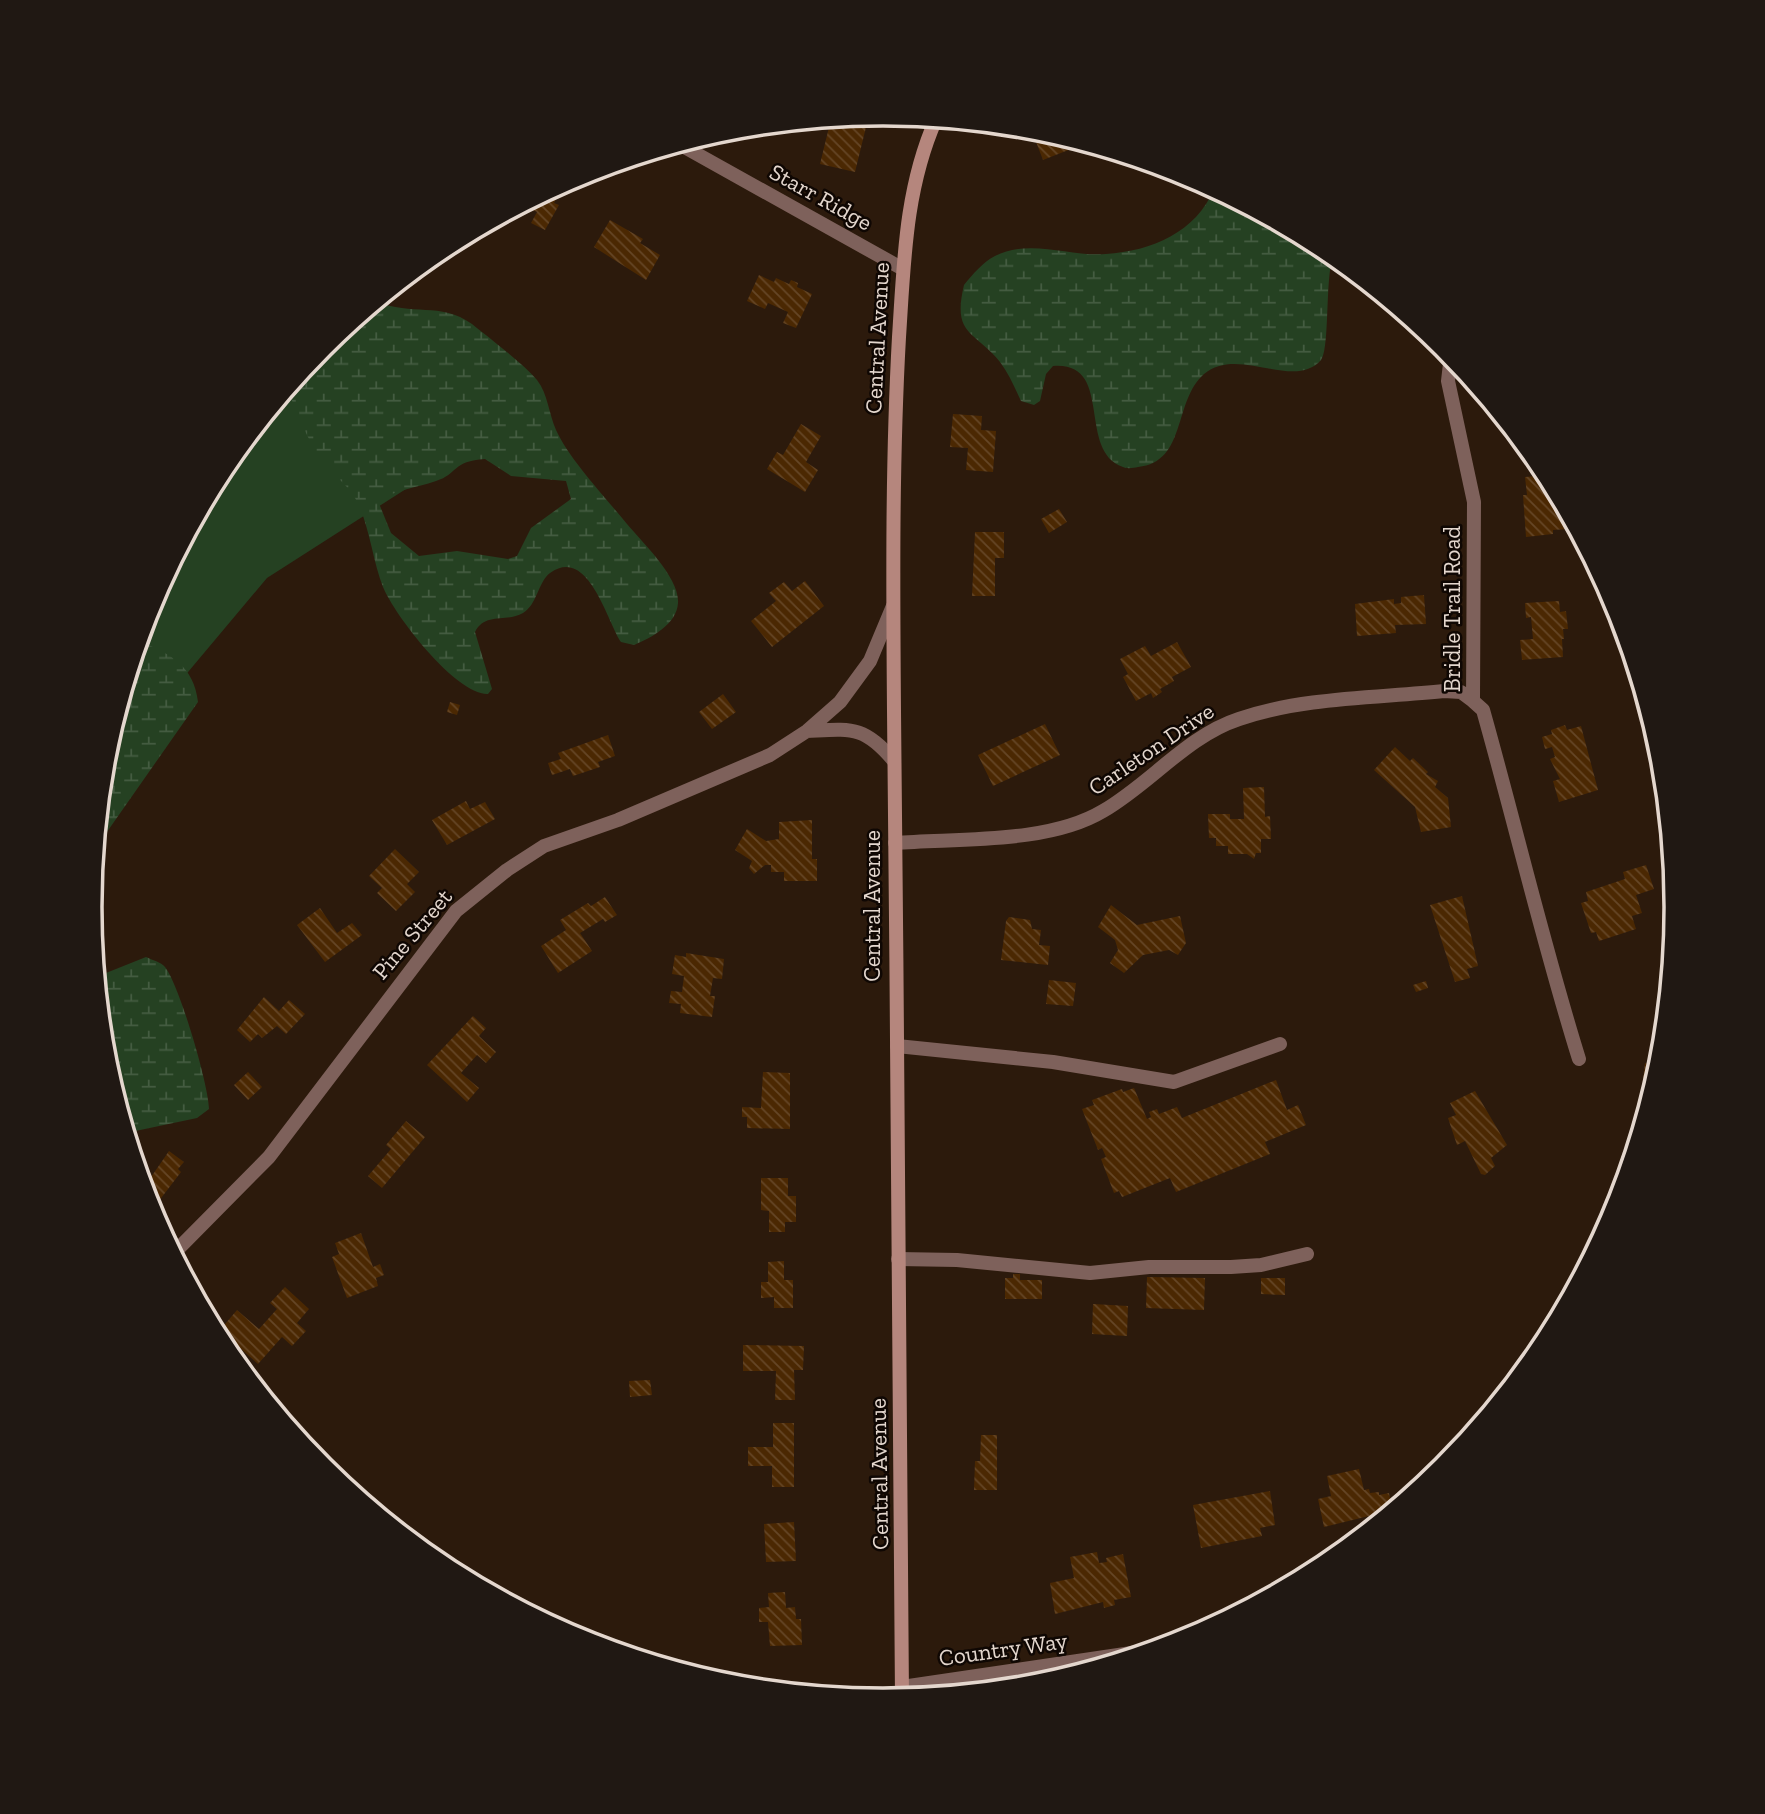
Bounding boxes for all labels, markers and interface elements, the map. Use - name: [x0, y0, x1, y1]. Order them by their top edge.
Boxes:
- street label: Starr Ridge: [765, 157, 877, 237]
- street label: Central Avenue: [859, 262, 895, 414]
- street label: Bridle Trail Road: [1438, 526, 1466, 692]
- street label: Carleton Drive: [1083, 697, 1219, 801]
- street label: Central Avenue: [858, 830, 886, 982]
- street label: Pine Street: [366, 883, 458, 985]
- street label: Central Avenue: [864, 1398, 894, 1550]
- street label: Country Way: [937, 1626, 1069, 1672]

